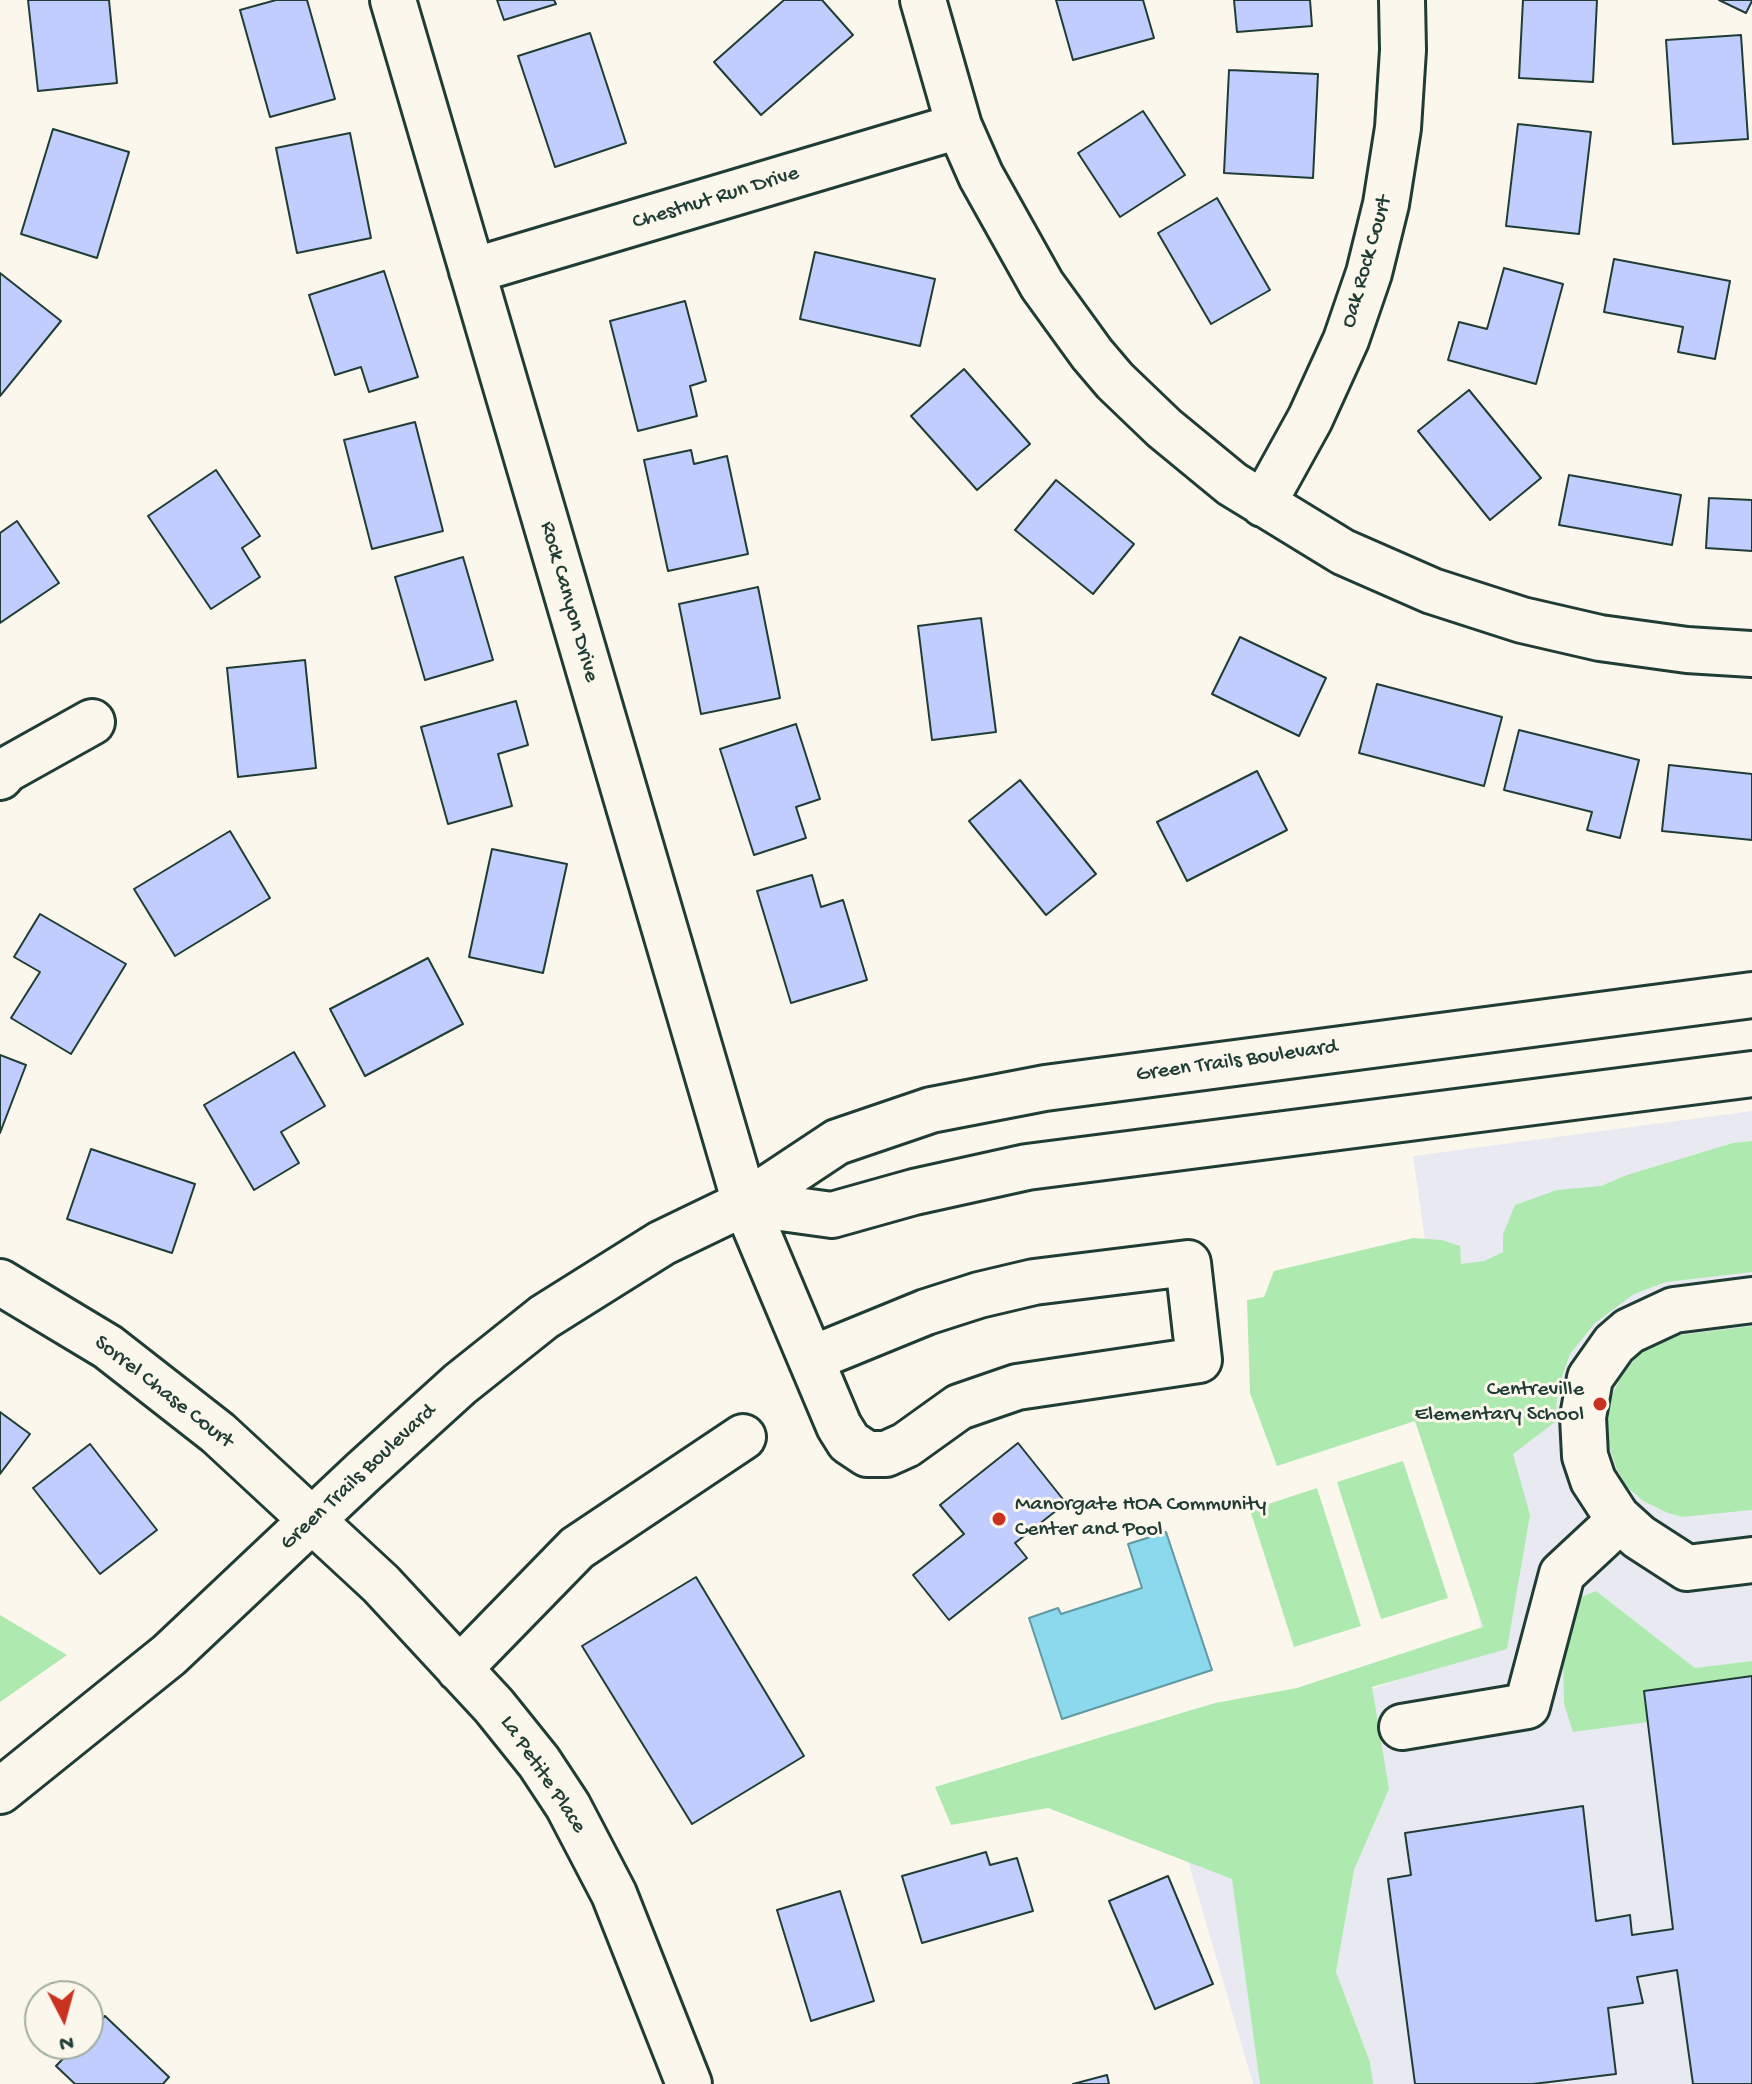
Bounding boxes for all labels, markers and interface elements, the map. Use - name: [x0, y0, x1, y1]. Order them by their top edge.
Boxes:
- street label: Chestnut Run Drive: [630, 161, 802, 237]
- street label: Oak Rock Court: [1337, 193, 1399, 331]
- street label: Rock Canyon Drive: [532, 519, 604, 685]
- street label: Green Trails Boulevard: [1135, 1035, 1339, 1089]
- street label: Sorrel Chase Court: [88, 1330, 238, 1456]
- place label: Centreville Elementary School: [1414, 1378, 1584, 1430]
- marker: Centreville Elementary School: [1591, 1395, 1609, 1413]
- street label: Green Trails Boulevard: [276, 1399, 442, 1557]
- place label: Manorgate HOA Community Center and Pool: [1015, 1493, 1266, 1544]
- marker: Manorgate HOA Community Center and Pool: [990, 1510, 1008, 1528]
- street label: La Petite Place: [493, 1711, 591, 1839]
- north arrow: [24, 1980, 104, 2060]
- text: N: [58, 2028, 75, 2056]

